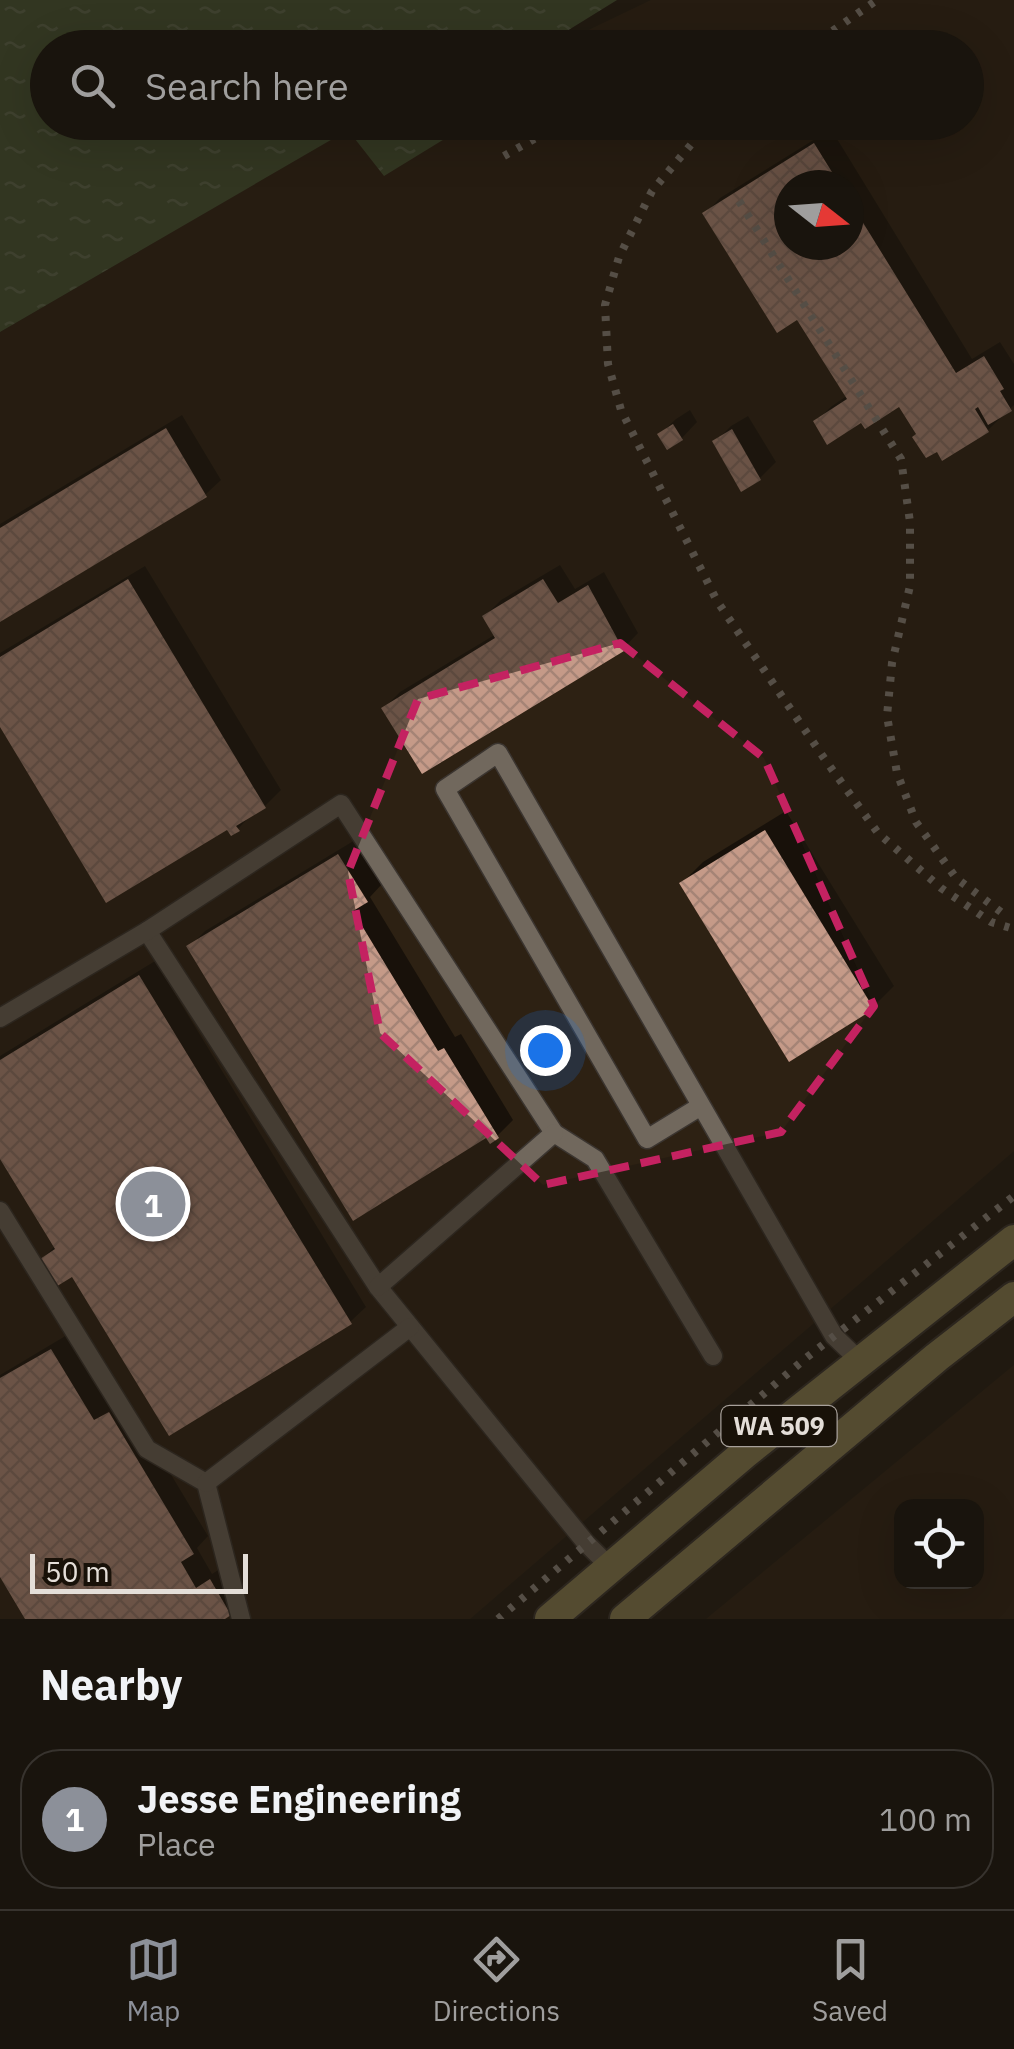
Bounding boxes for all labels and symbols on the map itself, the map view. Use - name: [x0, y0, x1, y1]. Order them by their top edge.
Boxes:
- north arrow: [774, 170, 864, 260]
- your location: [520, 1025, 571, 1076]
- pin: 1: [120, 1166, 186, 1242]
- road number: WA 509: [722, 1406, 836, 1446]
- scale bar: [30, 1549, 248, 1594]

